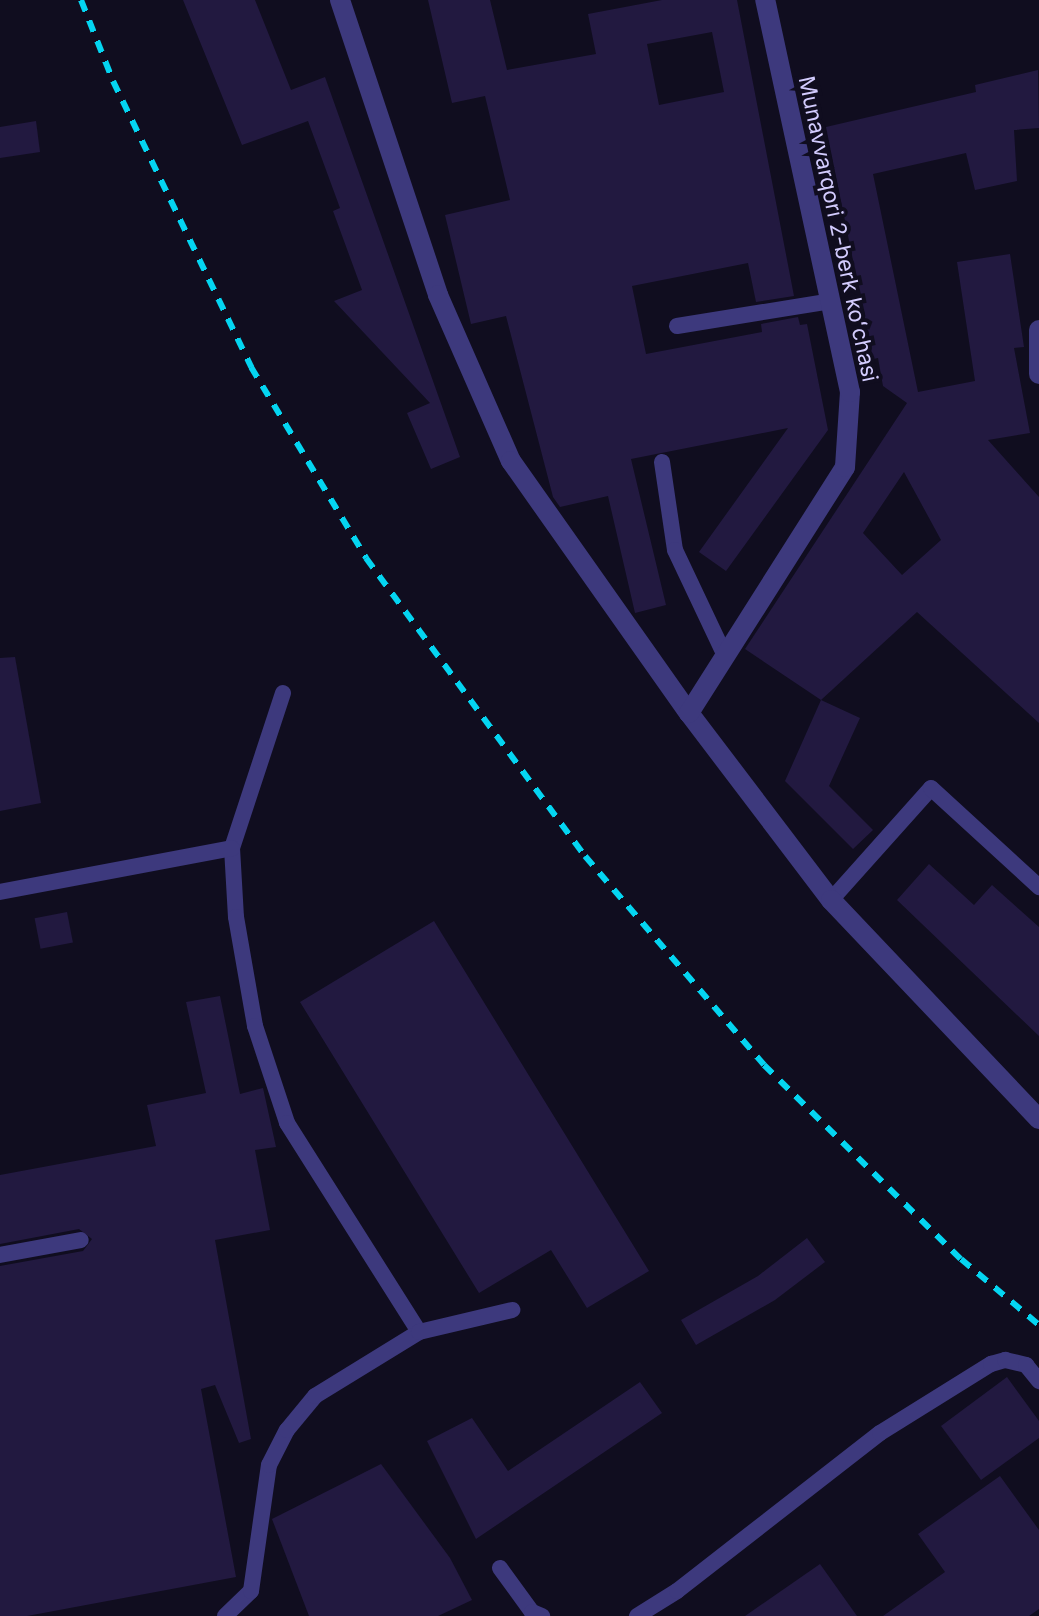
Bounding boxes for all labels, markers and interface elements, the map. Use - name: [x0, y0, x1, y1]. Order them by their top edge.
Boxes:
- street label: Munavvarqori 2-berk koʻchasi: [793, 74, 883, 384]

